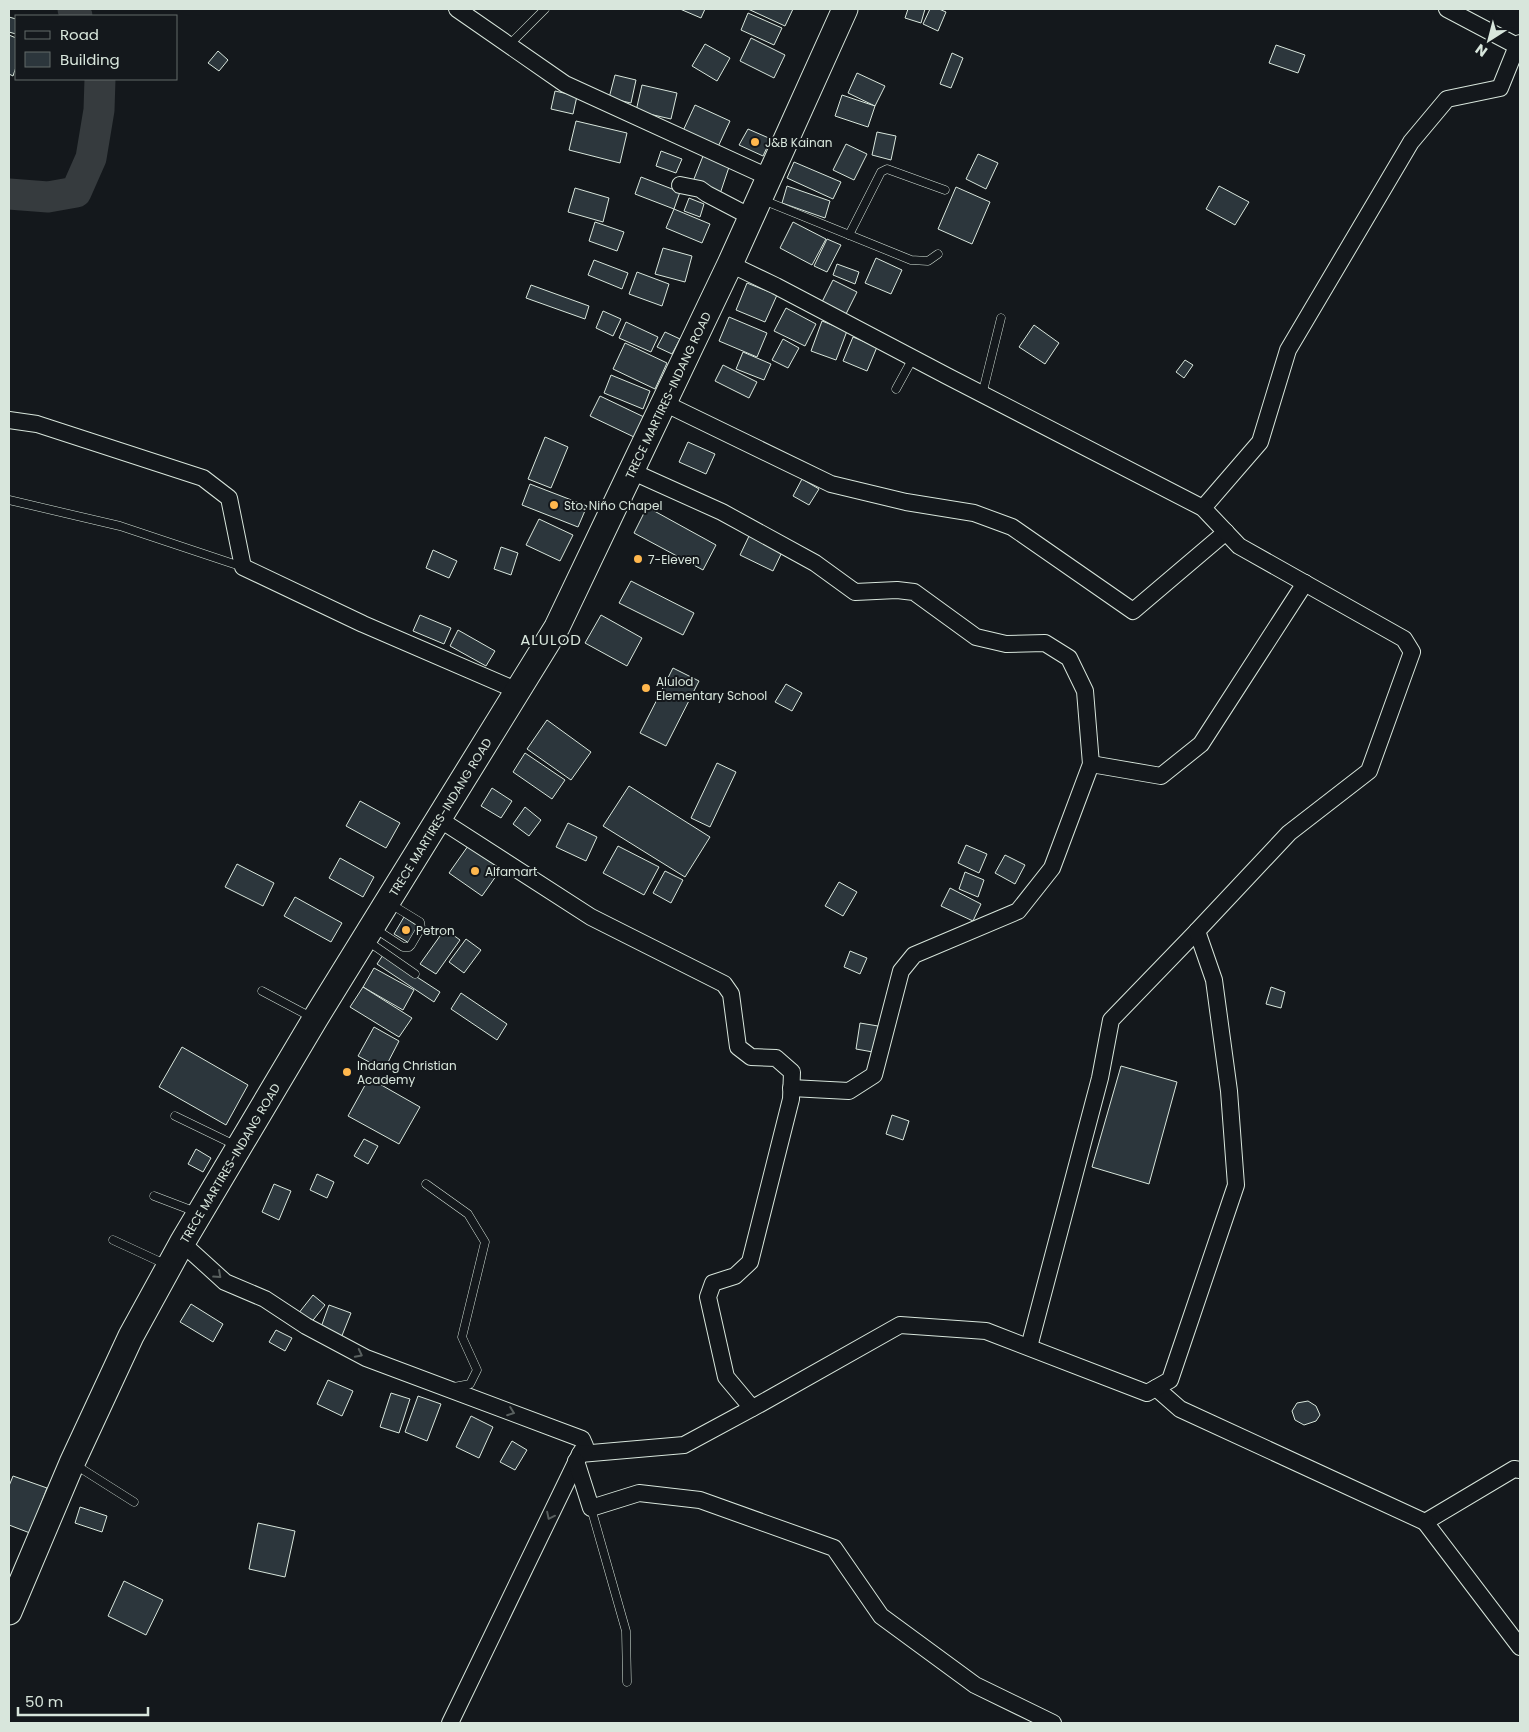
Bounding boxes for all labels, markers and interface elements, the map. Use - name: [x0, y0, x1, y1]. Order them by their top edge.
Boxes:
- legend: [15, 15, 178, 80]
- north arrow: [1464, 15, 1514, 65]
- text: Road: [60, 24, 99, 45]
- text: N: [1471, 39, 1491, 62]
- text: Building: [60, 49, 120, 70]
- place label: J&B Kainan: [765, 134, 833, 151]
- marker: J&B Kainan: [749, 136, 761, 148]
- street label: TRECE MARTIRES-INDANG ROAD: [620, 309, 715, 481]
- place label: Sto. Niño Chapel: [564, 497, 662, 514]
- marker: Sto. Niño Chapel: [548, 499, 560, 511]
- place label: 7-Eleven: [648, 551, 700, 568]
- marker: 7-Eleven: [632, 553, 644, 565]
- district label: ALULOD: [520, 629, 582, 650]
- place label: Alulod Elementary School: [656, 673, 767, 704]
- marker: Alulod Elementary School: [640, 682, 652, 694]
- street label: TRECE MARTIRES-INDANG ROAD: [384, 734, 495, 899]
- place label: Alfamart: [485, 863, 537, 880]
- marker: Alfamart: [469, 865, 481, 877]
- place label: Petron: [416, 922, 455, 939]
- marker: Petron: [400, 924, 412, 936]
- place label: Indang Christian Academy: [357, 1057, 457, 1088]
- marker: Indang Christian Academy: [341, 1066, 353, 1078]
- street label: TRECE MARTIRES-INDANG ROAD: [175, 1080, 284, 1246]
- one-way arrow: [212, 1270, 221, 1279]
- one-way arrow: [354, 1348, 363, 1358]
- one-way arrow: [506, 1406, 515, 1416]
- one-way arrow: [546, 1511, 556, 1520]
- scale bar: [18, 1684, 148, 1716]
- text: 50 m: [25, 1691, 63, 1712]

